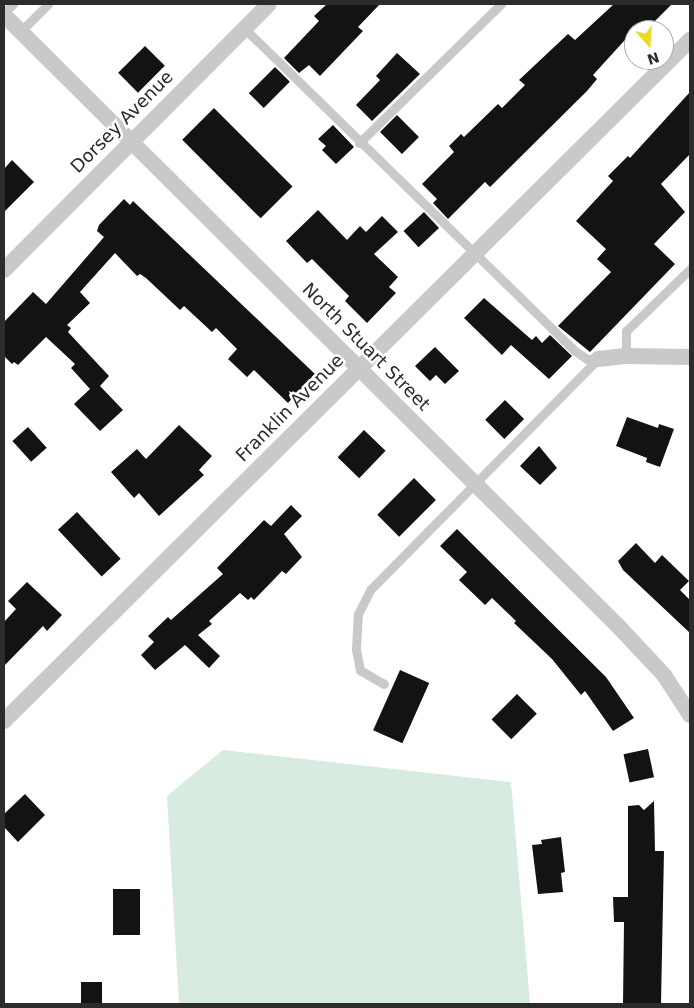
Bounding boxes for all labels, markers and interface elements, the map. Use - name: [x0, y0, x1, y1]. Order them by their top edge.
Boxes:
- north arrow: [624, 20, 674, 70]
- text: N: [645, 49, 661, 68]
- street label: Dorsey Avenue: [66, 66, 178, 178]
- street label: North Stuart Street: [298, 279, 434, 415]
- street label: Franklin Avenue: [232, 350, 348, 466]

